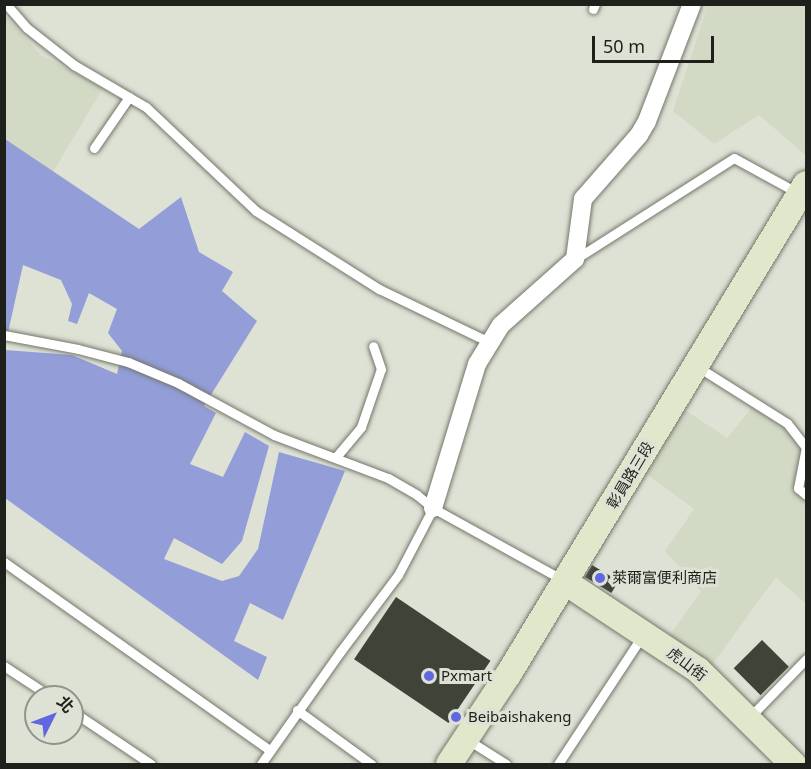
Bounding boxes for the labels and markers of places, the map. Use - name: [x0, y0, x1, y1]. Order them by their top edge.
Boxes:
- place label: 萊爾富便利商店: [612, 569, 717, 587]
- marker: 萊爾富便利商店: [593, 571, 607, 585]
- place label: Pxmart: [441, 667, 492, 685]
- marker: Pxmart: [422, 669, 436, 683]
- place label: Beibaishakeng: [468, 708, 571, 726]
- marker: Beibaishakeng: [449, 710, 463, 724]

